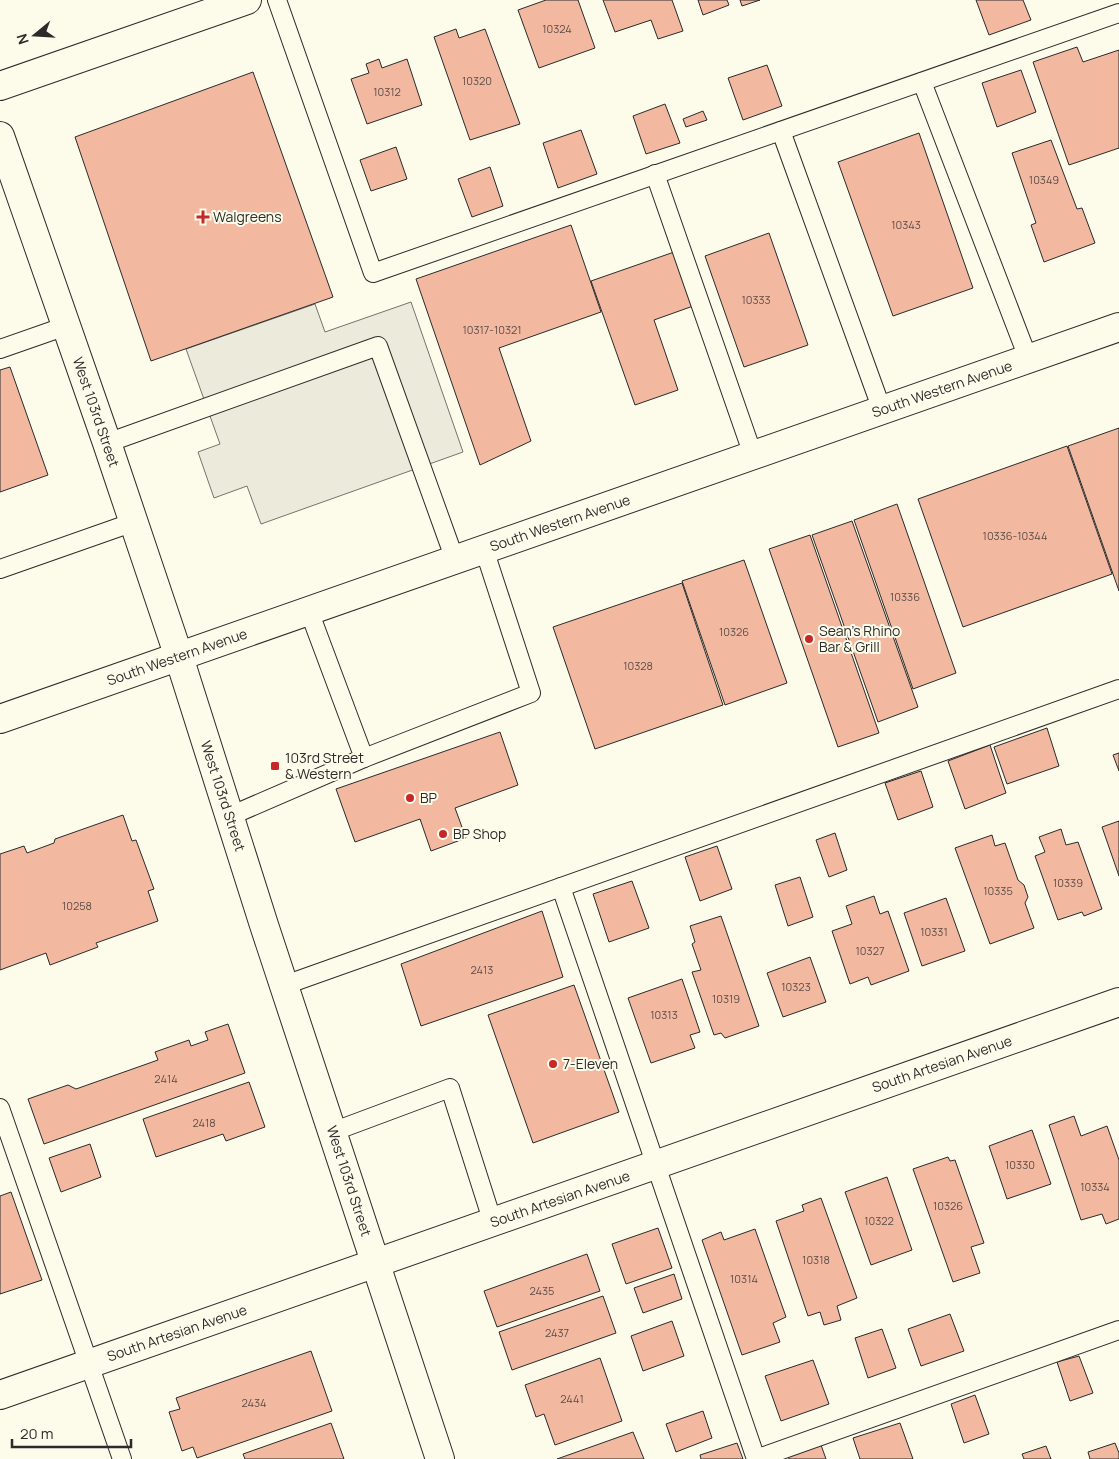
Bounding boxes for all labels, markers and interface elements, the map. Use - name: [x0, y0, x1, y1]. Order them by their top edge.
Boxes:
- north arrow: [10, 10, 60, 60]
- house number: 10324: [542, 21, 572, 36]
- text: N: [12, 31, 33, 47]
- house number: 10320: [462, 73, 492, 88]
- house number: 10312: [373, 84, 401, 99]
- house number: 10349: [1029, 172, 1059, 187]
- place label: Walgreens: [213, 207, 282, 226]
- marker: Walgreens: [197, 211, 209, 223]
- house number: 10343: [891, 217, 921, 232]
- house number: 10333: [741, 292, 771, 307]
- house number: 10317-10321: [462, 322, 522, 337]
- street label: West 103rd Street: [69, 354, 124, 470]
- street label: South Western Avenue: [869, 356, 1015, 421]
- street label: South Western Avenue: [487, 490, 633, 555]
- house number: 10336-10344: [983, 528, 1047, 543]
- house number: 10336: [890, 589, 920, 604]
- place label: Sean’s Rhino Bar & Grill: [819, 621, 900, 656]
- street label: South Western Avenue: [104, 624, 250, 689]
- house number: 10326: [719, 624, 749, 639]
- marker: Sean’s Rhino Bar & Grill: [803, 633, 815, 645]
- house number: 10328: [623, 658, 653, 673]
- street label: West 103rd Street: [197, 738, 250, 854]
- place label: 103rd Street & Western: [285, 748, 364, 783]
- marker: 103rd Street & Western: [269, 760, 281, 772]
- place label: BP: [420, 788, 438, 807]
- marker: BP: [404, 792, 416, 804]
- place label: BP Shop: [453, 824, 506, 843]
- marker: BP Shop: [437, 828, 449, 840]
- house number: 10339: [1053, 875, 1083, 890]
- house number: 10335: [983, 883, 1013, 898]
- house number: 10258: [62, 898, 92, 913]
- house number: 10331: [920, 924, 948, 939]
- house number: 10327: [856, 943, 884, 958]
- house number: 2413: [471, 962, 493, 977]
- house number: 10323: [781, 979, 811, 994]
- house number: 10319: [712, 991, 740, 1006]
- house number: 10313: [650, 1007, 678, 1022]
- street label: South Artesian Avenue: [869, 1031, 1014, 1096]
- place label: 7-Eleven: [563, 1054, 618, 1073]
- marker: 7-Eleven: [547, 1058, 559, 1070]
- house number: 2414: [154, 1071, 178, 1086]
- house number: 2418: [192, 1115, 216, 1130]
- street label: West 103rd Street: [323, 1123, 376, 1239]
- house number: 10330: [1005, 1157, 1035, 1172]
- street label: South Artesian Avenue: [487, 1166, 632, 1231]
- house number: 10334: [1080, 1179, 1110, 1194]
- house number: 10326: [933, 1198, 963, 1213]
- house number: 10322: [864, 1213, 894, 1228]
- house number: 10318: [802, 1252, 830, 1267]
- house number: 10314: [730, 1271, 758, 1286]
- house number: 2435: [530, 1283, 554, 1298]
- street label: South Artesian Avenue: [104, 1300, 249, 1365]
- house number: 2437: [545, 1325, 569, 1340]
- house number: 2441: [560, 1391, 584, 1406]
- house number: 2434: [241, 1395, 267, 1410]
- scale bar: [12, 1416, 131, 1448]
- text: 20 m: [20, 1423, 53, 1444]

